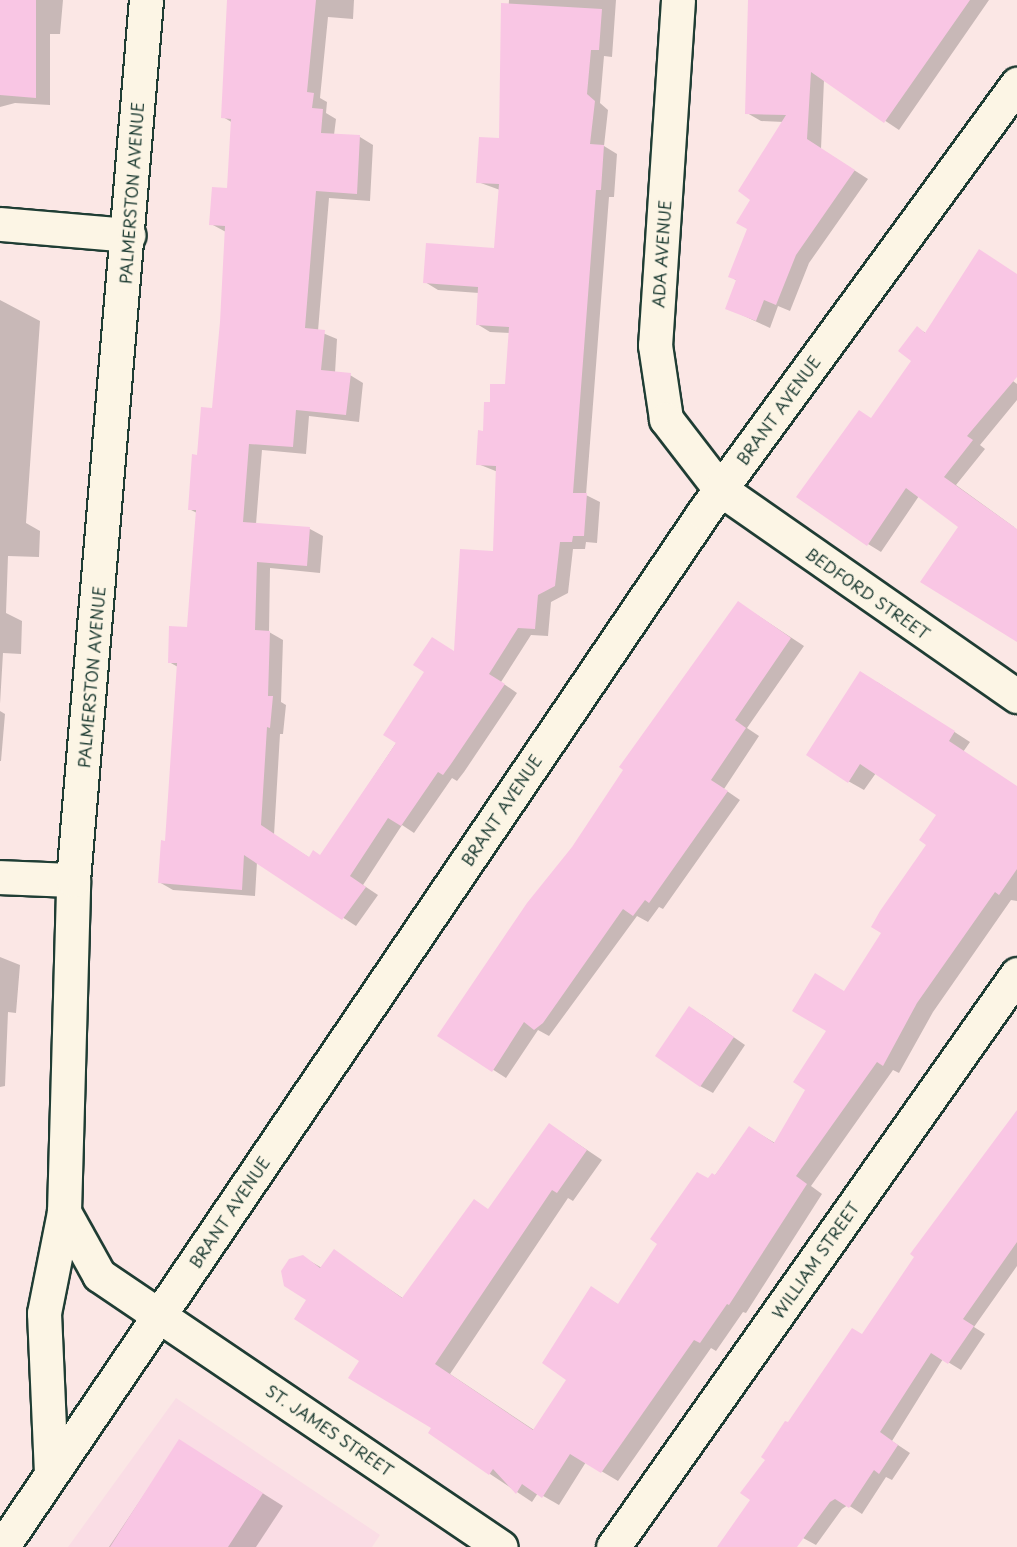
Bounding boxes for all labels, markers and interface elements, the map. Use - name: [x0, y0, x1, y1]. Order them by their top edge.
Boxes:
- street label: PALMERSTON AVENUE: [115, 101, 147, 285]
- street label: ADA AVENUE: [648, 199, 674, 309]
- street label: BRANT AVENUE: [732, 352, 824, 468]
- street label: BEDFORD STREET: [802, 543, 934, 643]
- street label: PALMERSTON AVENUE: [73, 585, 109, 769]
- street label: BRANT AVENUE: [457, 751, 545, 869]
- street label: BRANT AVENUE: [185, 1153, 273, 1271]
- street label: WILLIAM STREET: [767, 1197, 863, 1323]
- street label: ST. JAMES STREET: [261, 1379, 399, 1481]

